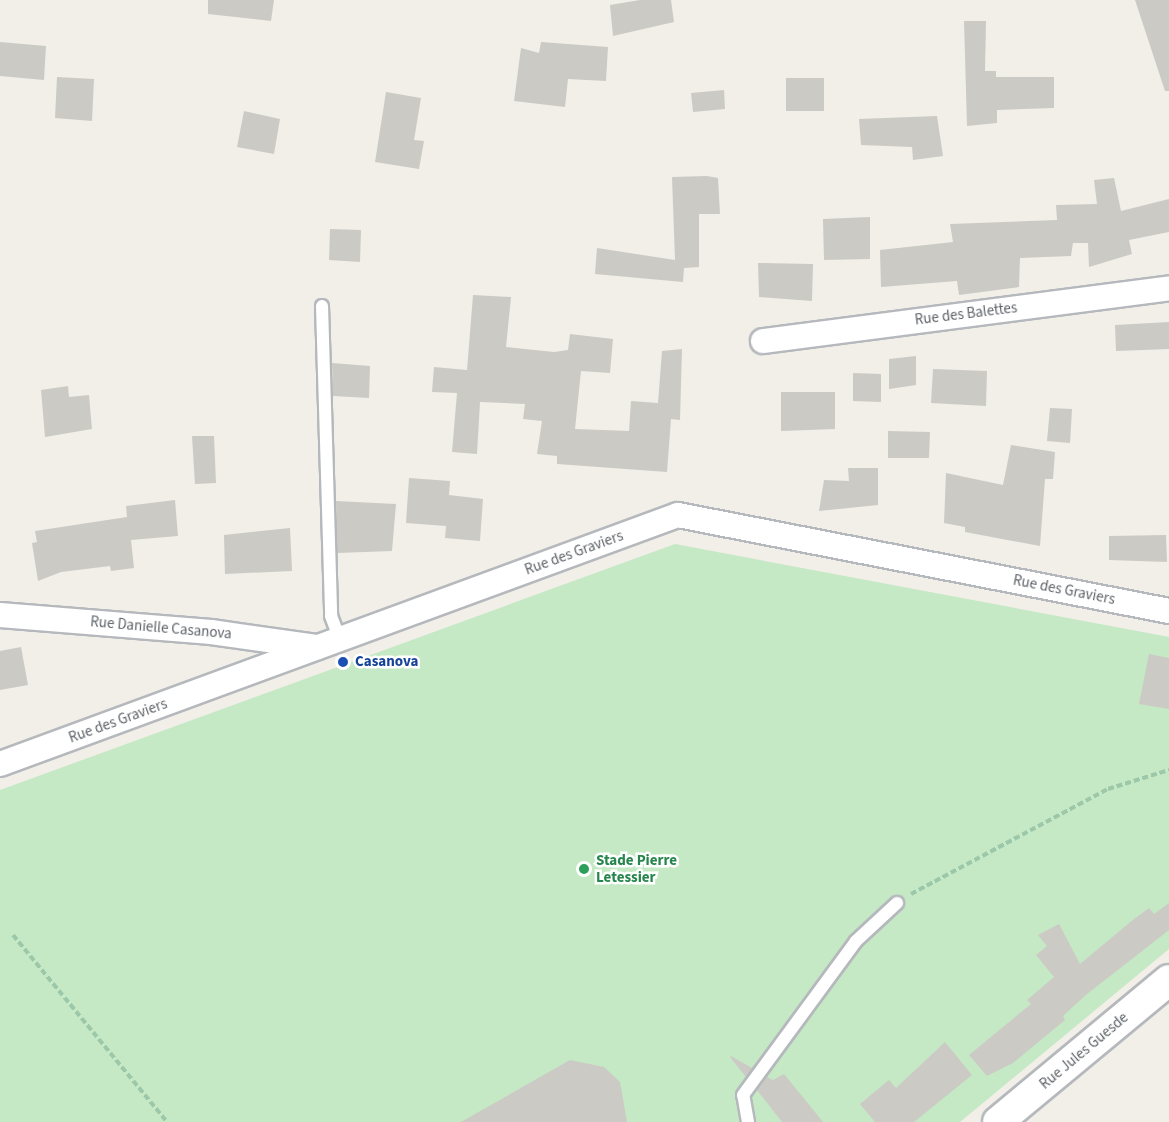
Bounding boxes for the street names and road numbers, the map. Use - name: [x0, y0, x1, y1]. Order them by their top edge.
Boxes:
- street label: Rue des Balettes: [914, 299, 1018, 329]
- street label: Rue des Graviers: [522, 527, 626, 579]
- street label: Rue des Graviers: [1012, 571, 1116, 609]
- street label: Rue Danielle Casanova: [90, 613, 232, 643]
- street label: Rue des Graviers: [66, 695, 170, 747]
- street label: Rue Jules Guesde: [1036, 1009, 1132, 1093]

